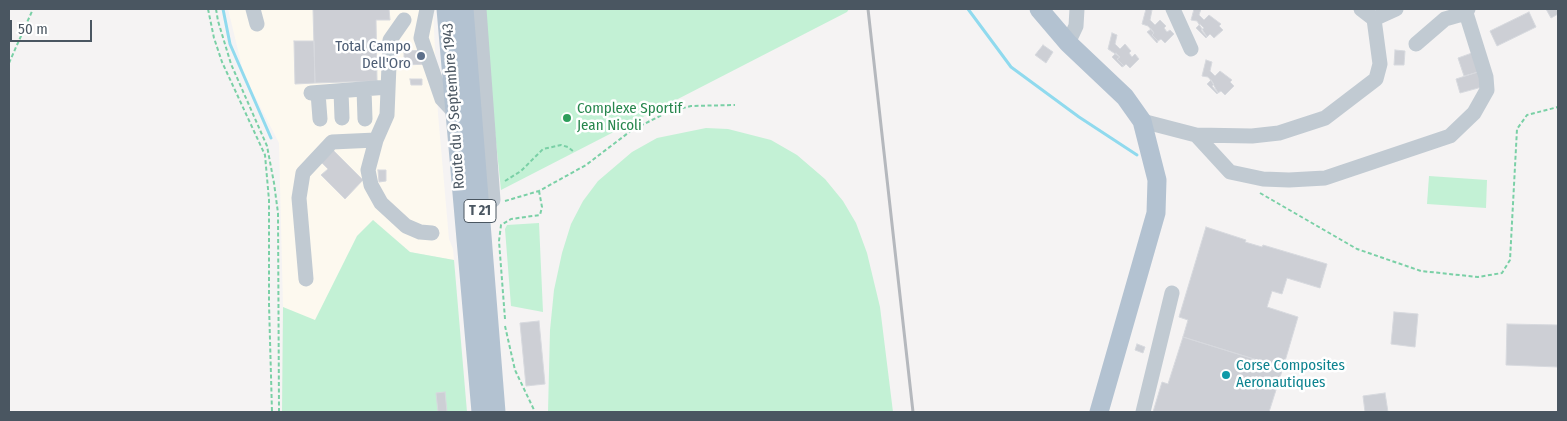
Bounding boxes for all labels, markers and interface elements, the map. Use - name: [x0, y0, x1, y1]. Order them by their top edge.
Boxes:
- scale bar: [12, 10, 95, 42]
- text: 50 m: [18, 20, 48, 38]
- street label: Route du 9 Septembre 1943: [439, 22, 469, 190]
- place label: Total Campo Dell'Oro: [335, 38, 411, 73]
- marker: Total Campo Dell'Oro: [415, 50, 427, 62]
- place label: Complexe Sportif Jean Nicoli: [577, 100, 682, 135]
- marker: Complexe Sportif Jean Nicoli: [561, 112, 573, 124]
- road number: T 21: [464, 200, 496, 222]
- place label: Corse Composites Aeronautiques: [1236, 357, 1345, 392]
- marker: Corse Composites Aeronautiques: [1220, 369, 1232, 381]

